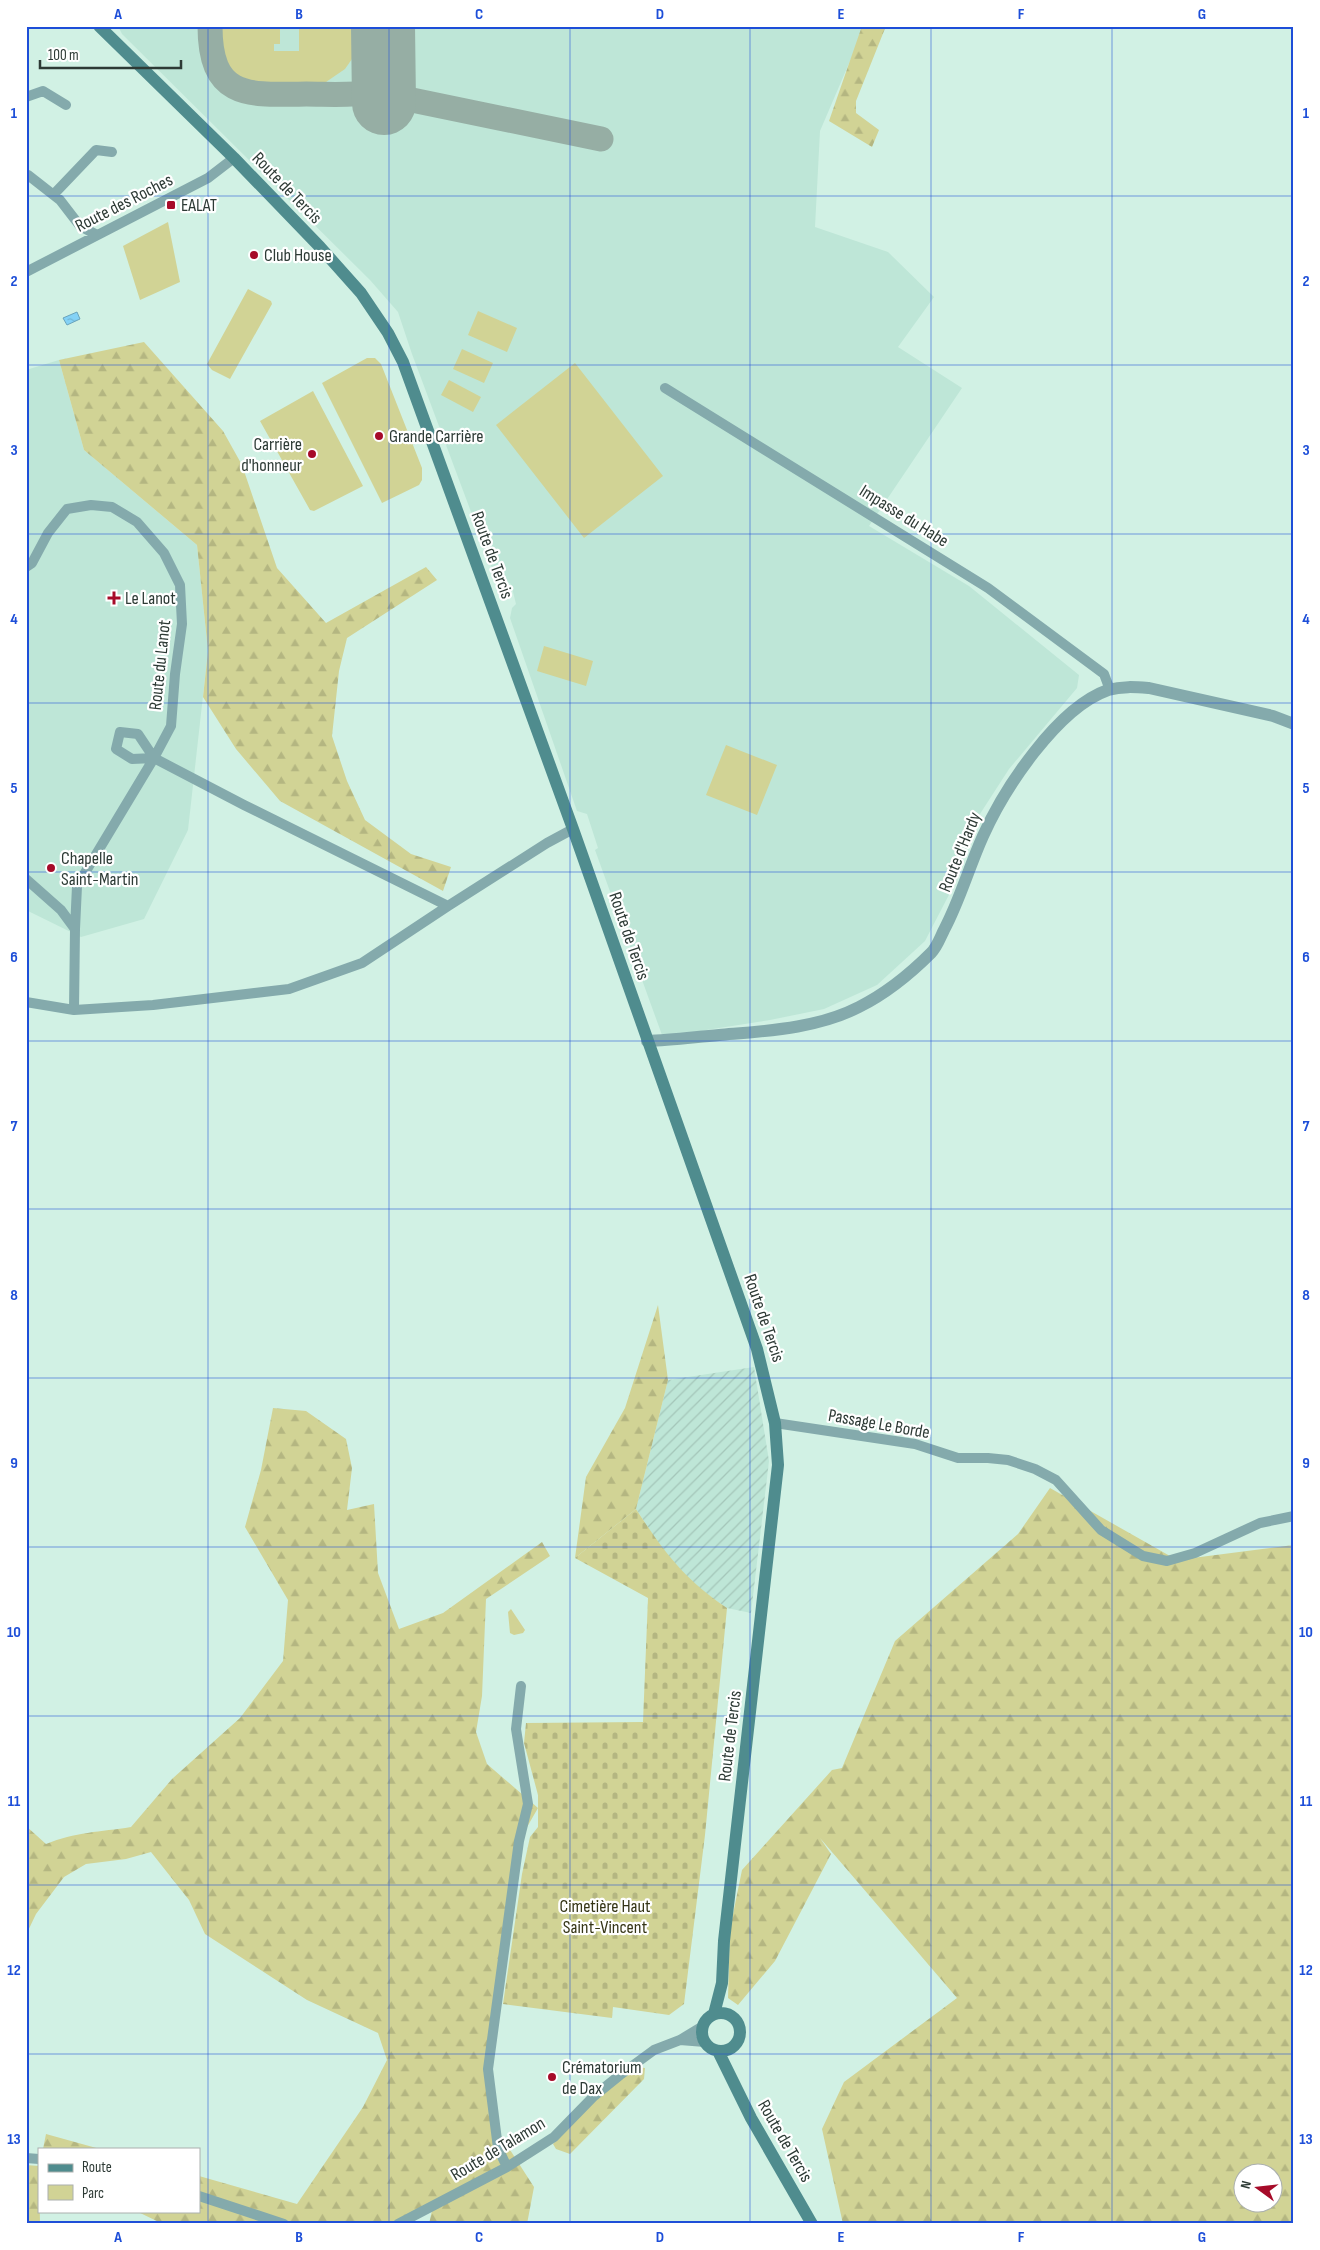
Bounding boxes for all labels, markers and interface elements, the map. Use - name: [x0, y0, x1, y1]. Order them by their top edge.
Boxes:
- text: A: [113, 5, 122, 24]
- text: B: [295, 5, 303, 24]
- text: C: [475, 5, 483, 24]
- text: D: [656, 5, 664, 24]
- text: E: [838, 5, 845, 24]
- text: F: [1018, 5, 1025, 24]
- text: G: [1198, 5, 1206, 24]
- scale bar: [40, 38, 181, 70]
- text: 100 m: [48, 46, 79, 65]
- text: 1: [11, 104, 18, 123]
- text: 1: [1303, 104, 1310, 123]
- street label: Route de Tercis: [248, 148, 326, 228]
- street label: Route des Roches: [72, 169, 176, 237]
- place label: EALAT: [181, 195, 217, 216]
- marker: EALAT: [165, 199, 177, 211]
- place label: Club House: [264, 245, 332, 266]
- marker: Club House: [248, 249, 260, 261]
- text: 2: [10, 272, 18, 291]
- text: 2: [1302, 272, 1310, 291]
- place label: Grande Carrière: [389, 426, 484, 447]
- marker: Grande Carrière: [373, 430, 385, 442]
- place label: Carrière d'honneur: [241, 434, 302, 476]
- text: 3: [10, 441, 18, 460]
- text: 3: [1302, 441, 1310, 460]
- marker: Carrière d'honneur: [306, 448, 318, 460]
- street label: Impasse du Habe: [856, 480, 952, 552]
- street label: Route de Tercis: [467, 508, 517, 602]
- place label: Le Lanot: [125, 588, 176, 609]
- marker: Le Lanot: [107, 591, 121, 605]
- text: 4: [10, 610, 18, 629]
- text: 4: [1302, 610, 1310, 629]
- street label: Route du Lanot: [145, 618, 175, 711]
- text: 5: [10, 779, 18, 798]
- text: 5: [1302, 779, 1310, 798]
- street label: Route d'Hardy: [934, 809, 986, 895]
- place label: Chapelle Saint-Martin: [61, 848, 138, 890]
- marker: Chapelle Saint-Martin: [45, 862, 57, 874]
- street label: Route de Tercis: [604, 889, 654, 983]
- text: 6: [10, 948, 18, 967]
- text: 6: [1302, 948, 1310, 967]
- text: 7: [11, 1117, 18, 1136]
- text: 7: [1303, 1117, 1310, 1136]
- street label: Route de Tercis: [739, 1271, 789, 1365]
- text: 8: [10, 1286, 18, 1305]
- text: 8: [1302, 1286, 1310, 1305]
- street label: Passage Le Borde: [827, 1405, 931, 1443]
- text: 9: [10, 1454, 18, 1473]
- text: 9: [1302, 1454, 1310, 1473]
- text: 10: [7, 1623, 21, 1642]
- text: 10: [1299, 1623, 1313, 1642]
- street label: Route de Tercis: [714, 1689, 746, 1783]
- text: 11: [8, 1792, 21, 1811]
- text: 11: [1300, 1792, 1313, 1811]
- park label: Cimetière Haut Saint-Vincent: [560, 1896, 651, 1938]
- text: 12: [7, 1961, 21, 1980]
- text: 12: [1299, 1961, 1313, 1980]
- place label: Crématorium de Dax: [562, 2057, 642, 2099]
- marker: Crématorium de Dax: [546, 2071, 558, 2083]
- street label: Route de Tercis: [753, 2096, 817, 2186]
- street label: Route de Talamon: [447, 2113, 549, 2185]
- text: 13: [7, 2130, 21, 2149]
- text: 13: [1299, 2130, 1313, 2149]
- legend: [38, 2148, 200, 2212]
- text: Route: [82, 2158, 112, 2177]
- north arrow: [1232, 2162, 1282, 2212]
- text: N: [1237, 2179, 1255, 2191]
- text: Parc: [82, 2184, 104, 2203]
- text: A: [113, 2228, 122, 2247]
- text: B: [295, 2228, 303, 2247]
- text: C: [475, 2228, 483, 2247]
- text: D: [656, 2228, 664, 2247]
- text: E: [838, 2228, 845, 2247]
- text: F: [1018, 2228, 1025, 2247]
- text: G: [1198, 2228, 1206, 2247]

